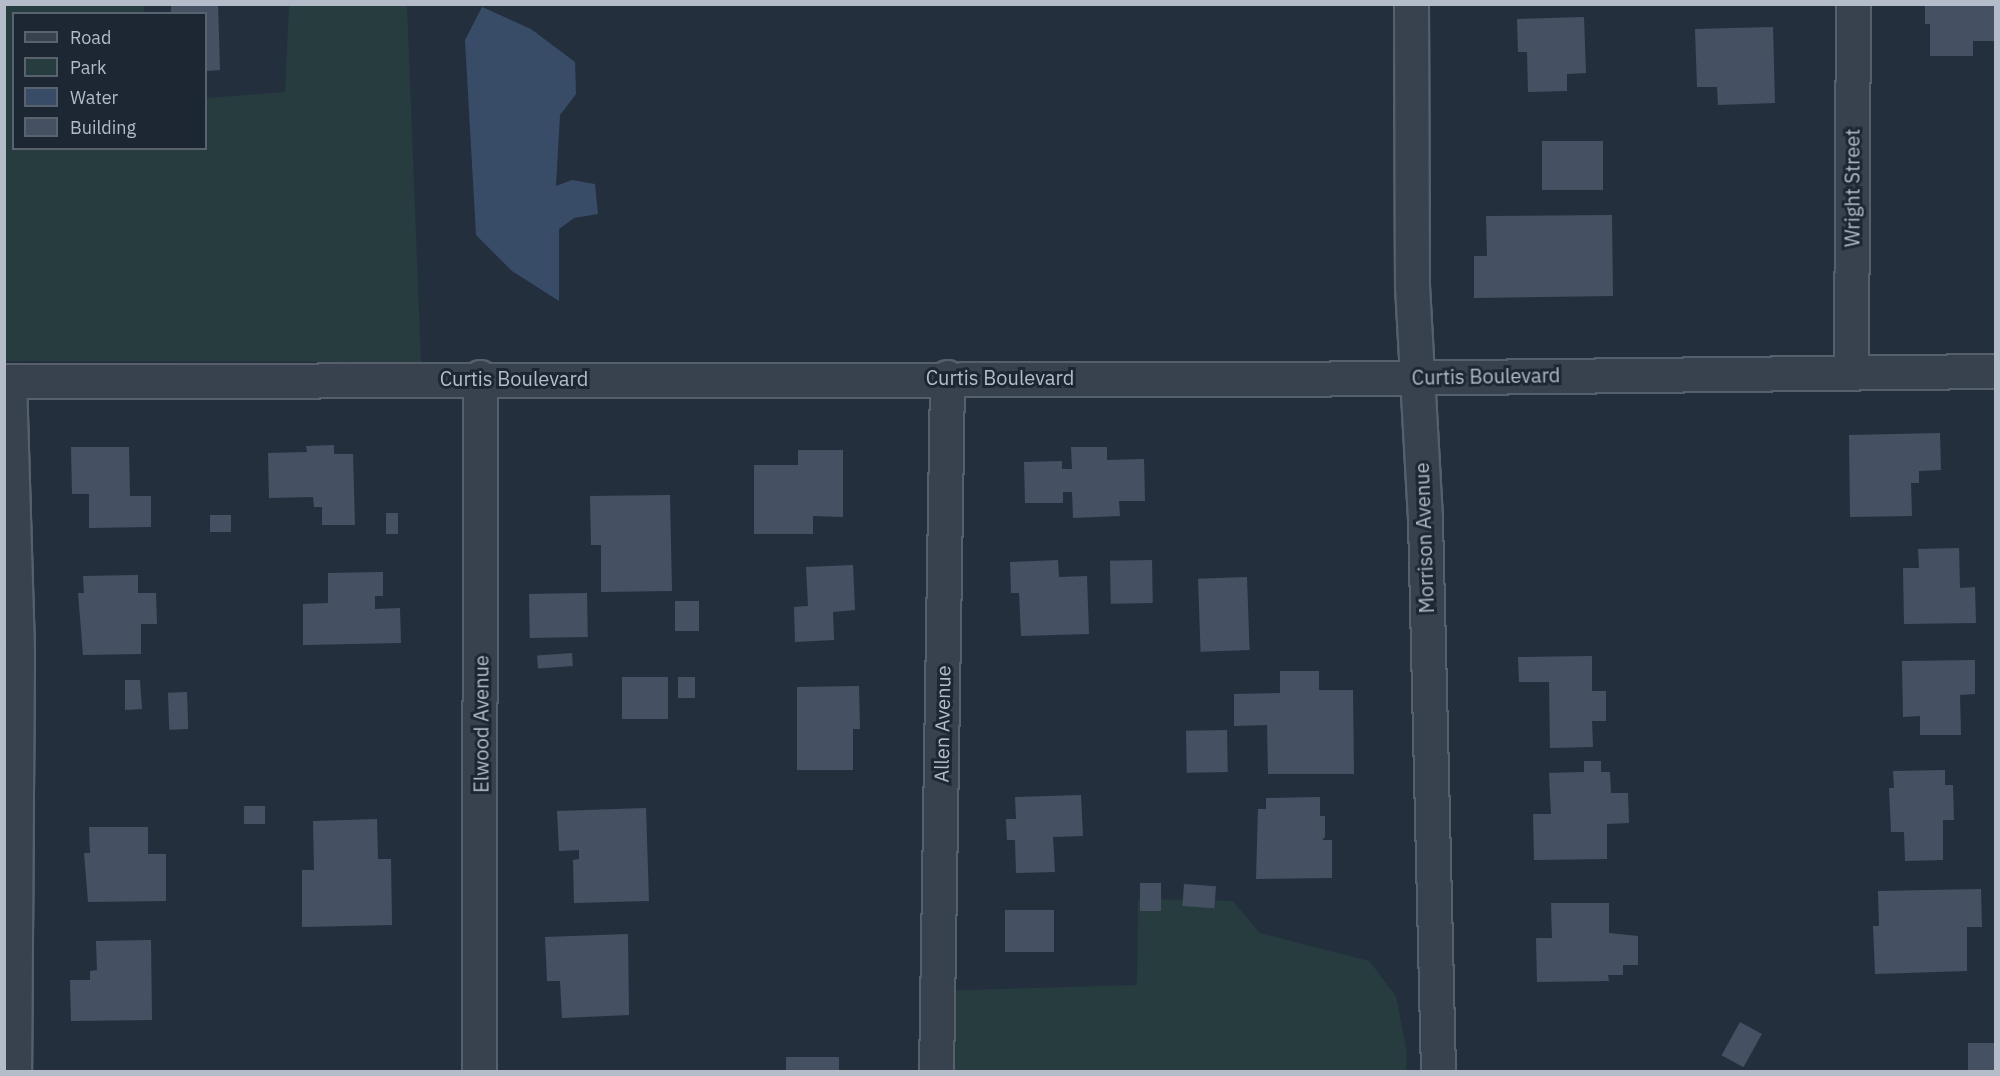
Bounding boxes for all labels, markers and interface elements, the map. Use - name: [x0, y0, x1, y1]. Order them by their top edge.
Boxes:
- legend: [12, 12, 207, 150]
- text: Road: [70, 26, 111, 49]
- text: Park: [70, 56, 106, 79]
- text: Water: [70, 86, 118, 109]
- text: Building: [70, 116, 136, 139]
- street label: Wright Street: [1840, 129, 1864, 247]
- street label: Curtis Boulevard: [1411, 363, 1561, 389]
- street label: Curtis Boulevard: [926, 365, 1074, 389]
- street label: Curtis Boulevard: [440, 366, 588, 390]
- street label: Morrison Avenue: [1409, 462, 1439, 614]
- street label: Elwood Avenue: [469, 655, 493, 793]
- street label: Allen Avenue: [929, 665, 955, 783]

